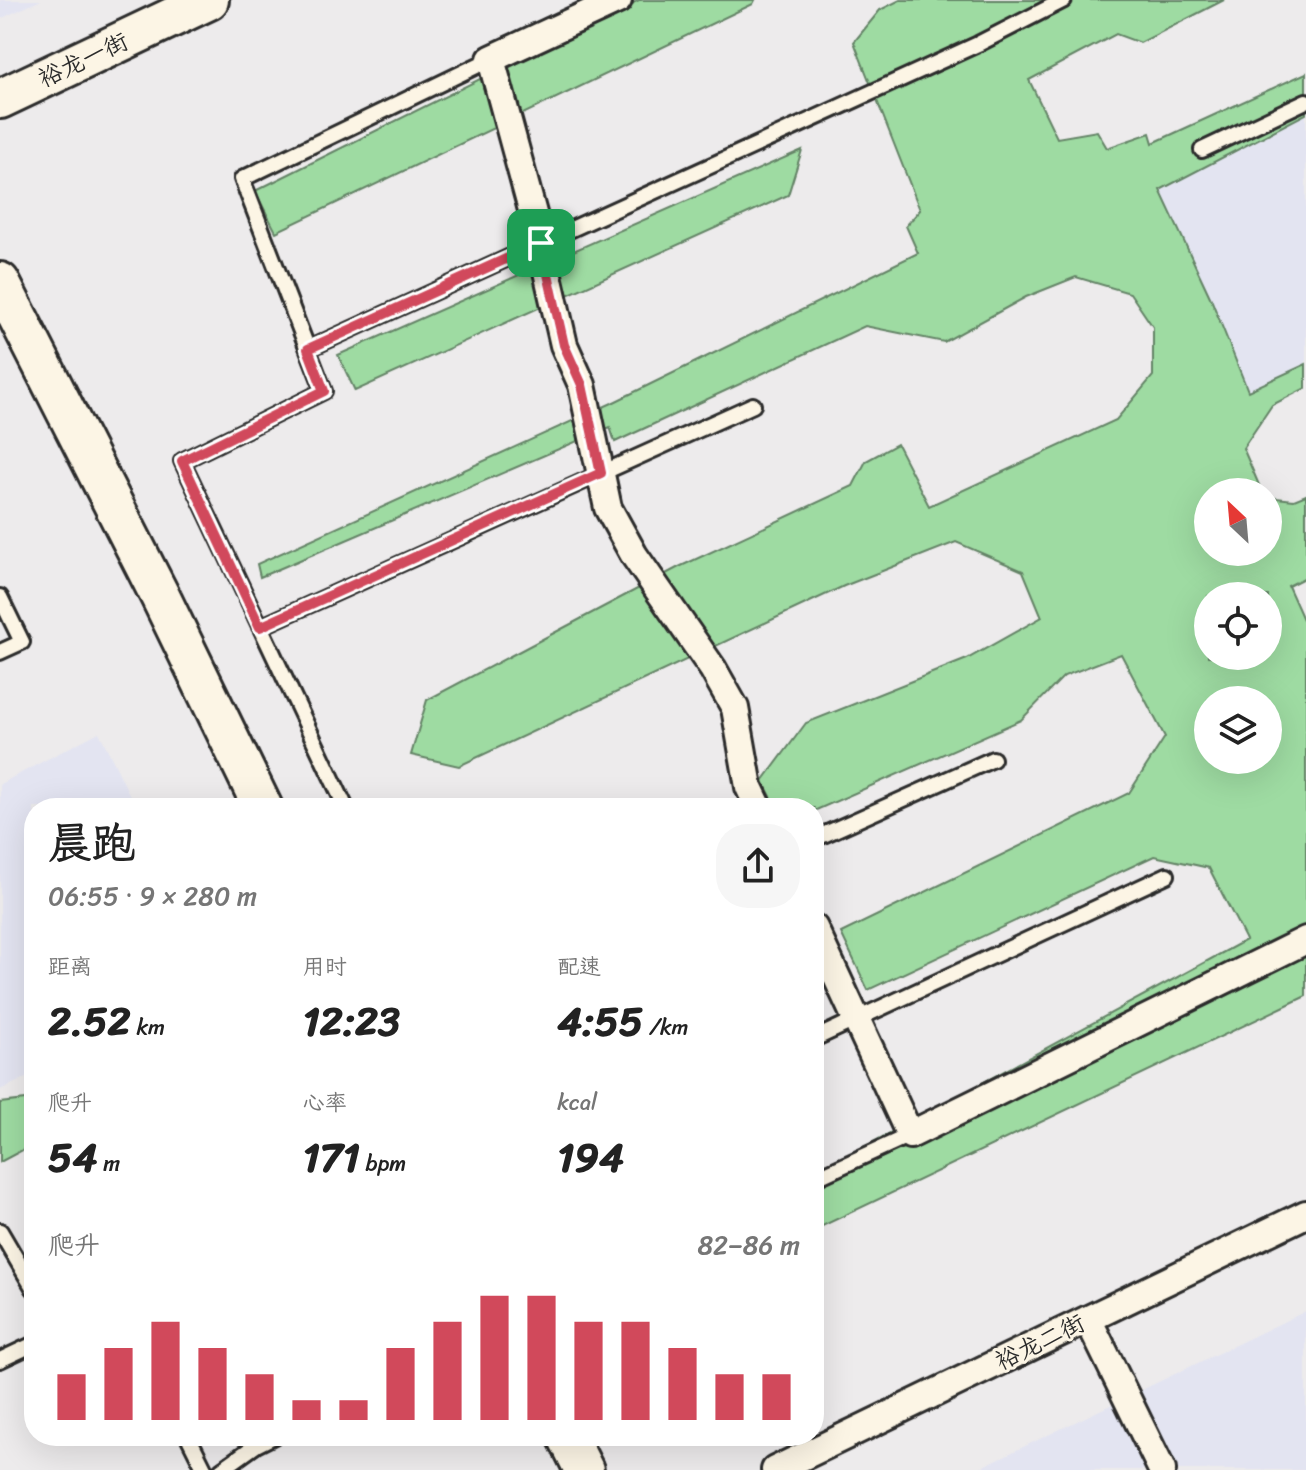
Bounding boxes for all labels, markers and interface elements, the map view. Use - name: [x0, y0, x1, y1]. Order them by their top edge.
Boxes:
- street label: 裕龙一街: [31, 21, 135, 99]
- pin: [507, 209, 575, 277]
- icon: arrive: [519, 221, 563, 265]
- north arrow: [1194, 478, 1282, 566]
- map controls: [1194, 478, 1282, 774]
- button: locate: [1194, 582, 1282, 670]
- button: layers: [1194, 686, 1282, 774]
- text: 晨跑: [48, 804, 136, 882]
- button: share: [716, 824, 800, 908]
- text: 06:55 · 9 × 280 m: [48, 873, 257, 919]
- text: 距离: [48, 947, 92, 986]
- text: 用时: [303, 947, 347, 986]
- text: 配速: [557, 947, 601, 986]
- text: 2.52: [48, 986, 131, 1057]
- text: 12:23: [303, 986, 400, 1057]
- text: 4:55: [557, 986, 643, 1057]
- text: km: [131, 1008, 165, 1047]
- text: /km: [643, 1008, 689, 1047]
- text: 爬升: [48, 1083, 92, 1122]
- text: 心率: [303, 1083, 347, 1122]
- text: kcal: [557, 1083, 597, 1122]
- text: 54: [48, 1122, 97, 1193]
- text: 171: [303, 1122, 360, 1193]
- text: 194: [557, 1122, 624, 1193]
- text: m: [97, 1144, 120, 1183]
- text: bpm: [360, 1144, 406, 1183]
- text: 爬升: [48, 1222, 100, 1268]
- text: 82–86 m: [697, 1222, 800, 1268]
- street label: 裕龙二街: [988, 1302, 1092, 1382]

